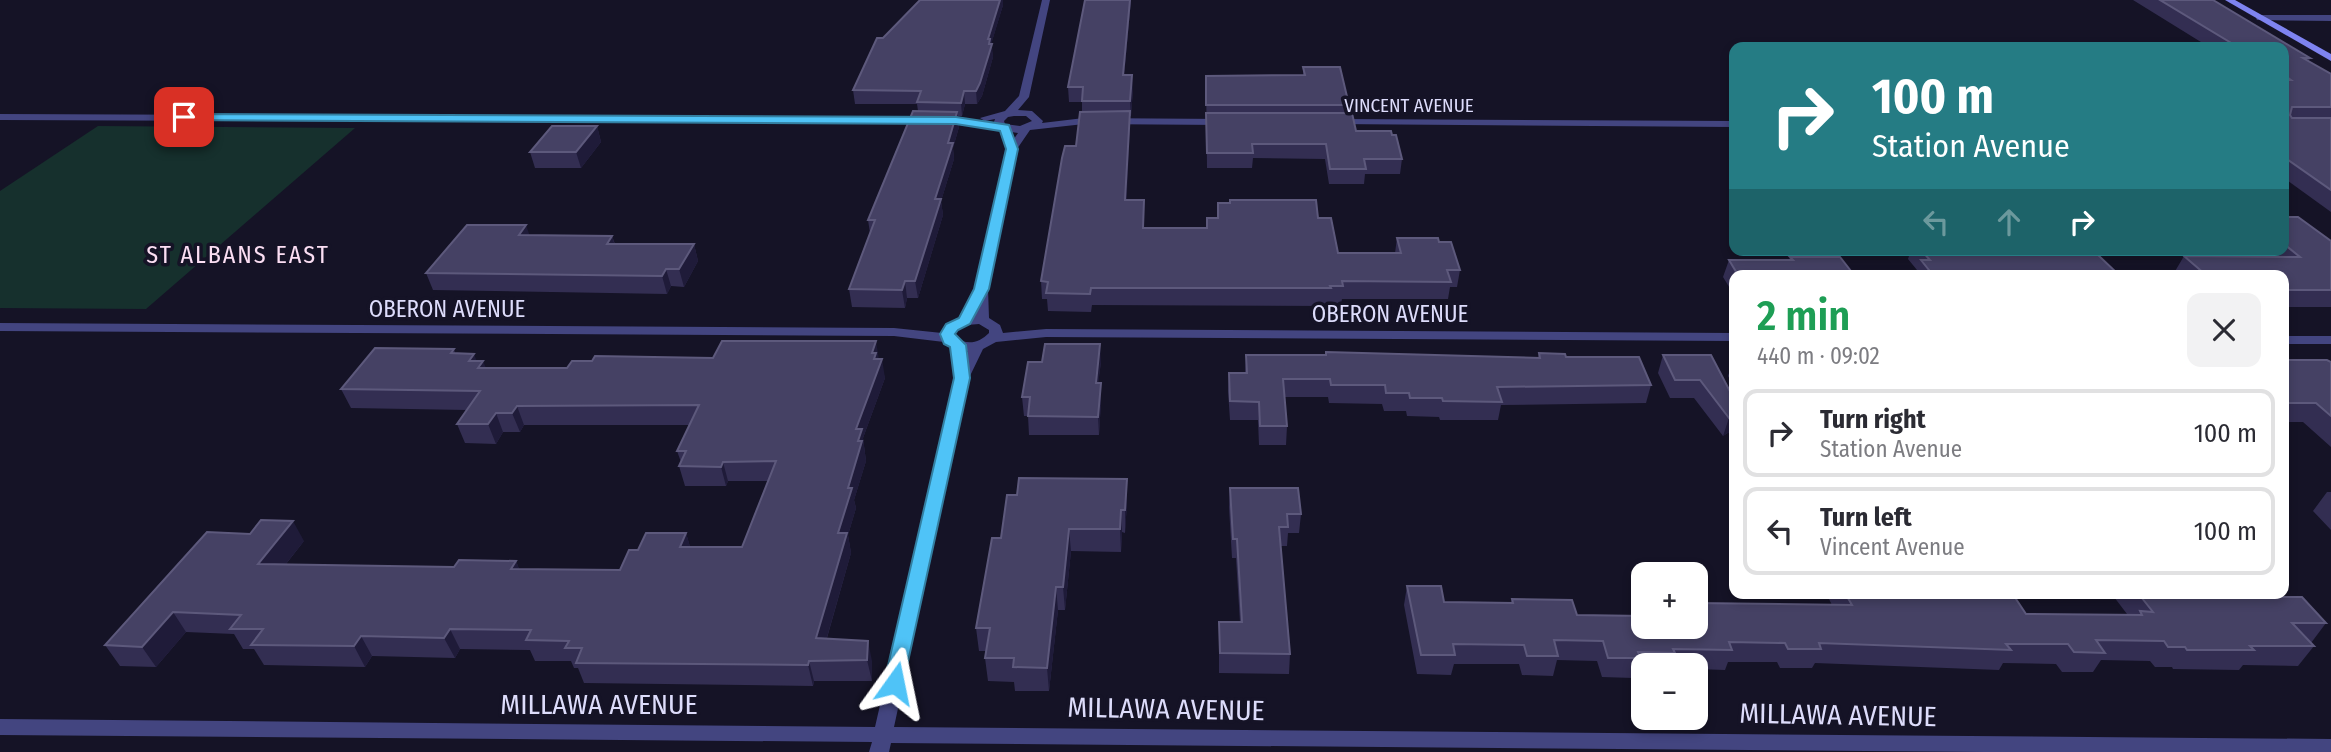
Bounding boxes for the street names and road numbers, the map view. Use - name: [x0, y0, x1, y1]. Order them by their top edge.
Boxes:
- street label: VINCENT AVENUE: [1344, 94, 1474, 117]
- street label: OBERON AVENUE: [369, 295, 525, 323]
- street label: OBERON AVENUE: [1312, 300, 1468, 328]
- street label: MILLAWA AVENUE: [500, 688, 698, 721]
- street label: MILLAWA AVENUE: [1067, 691, 1265, 727]
- street label: MILLAWA AVENUE: [1739, 697, 1937, 733]

